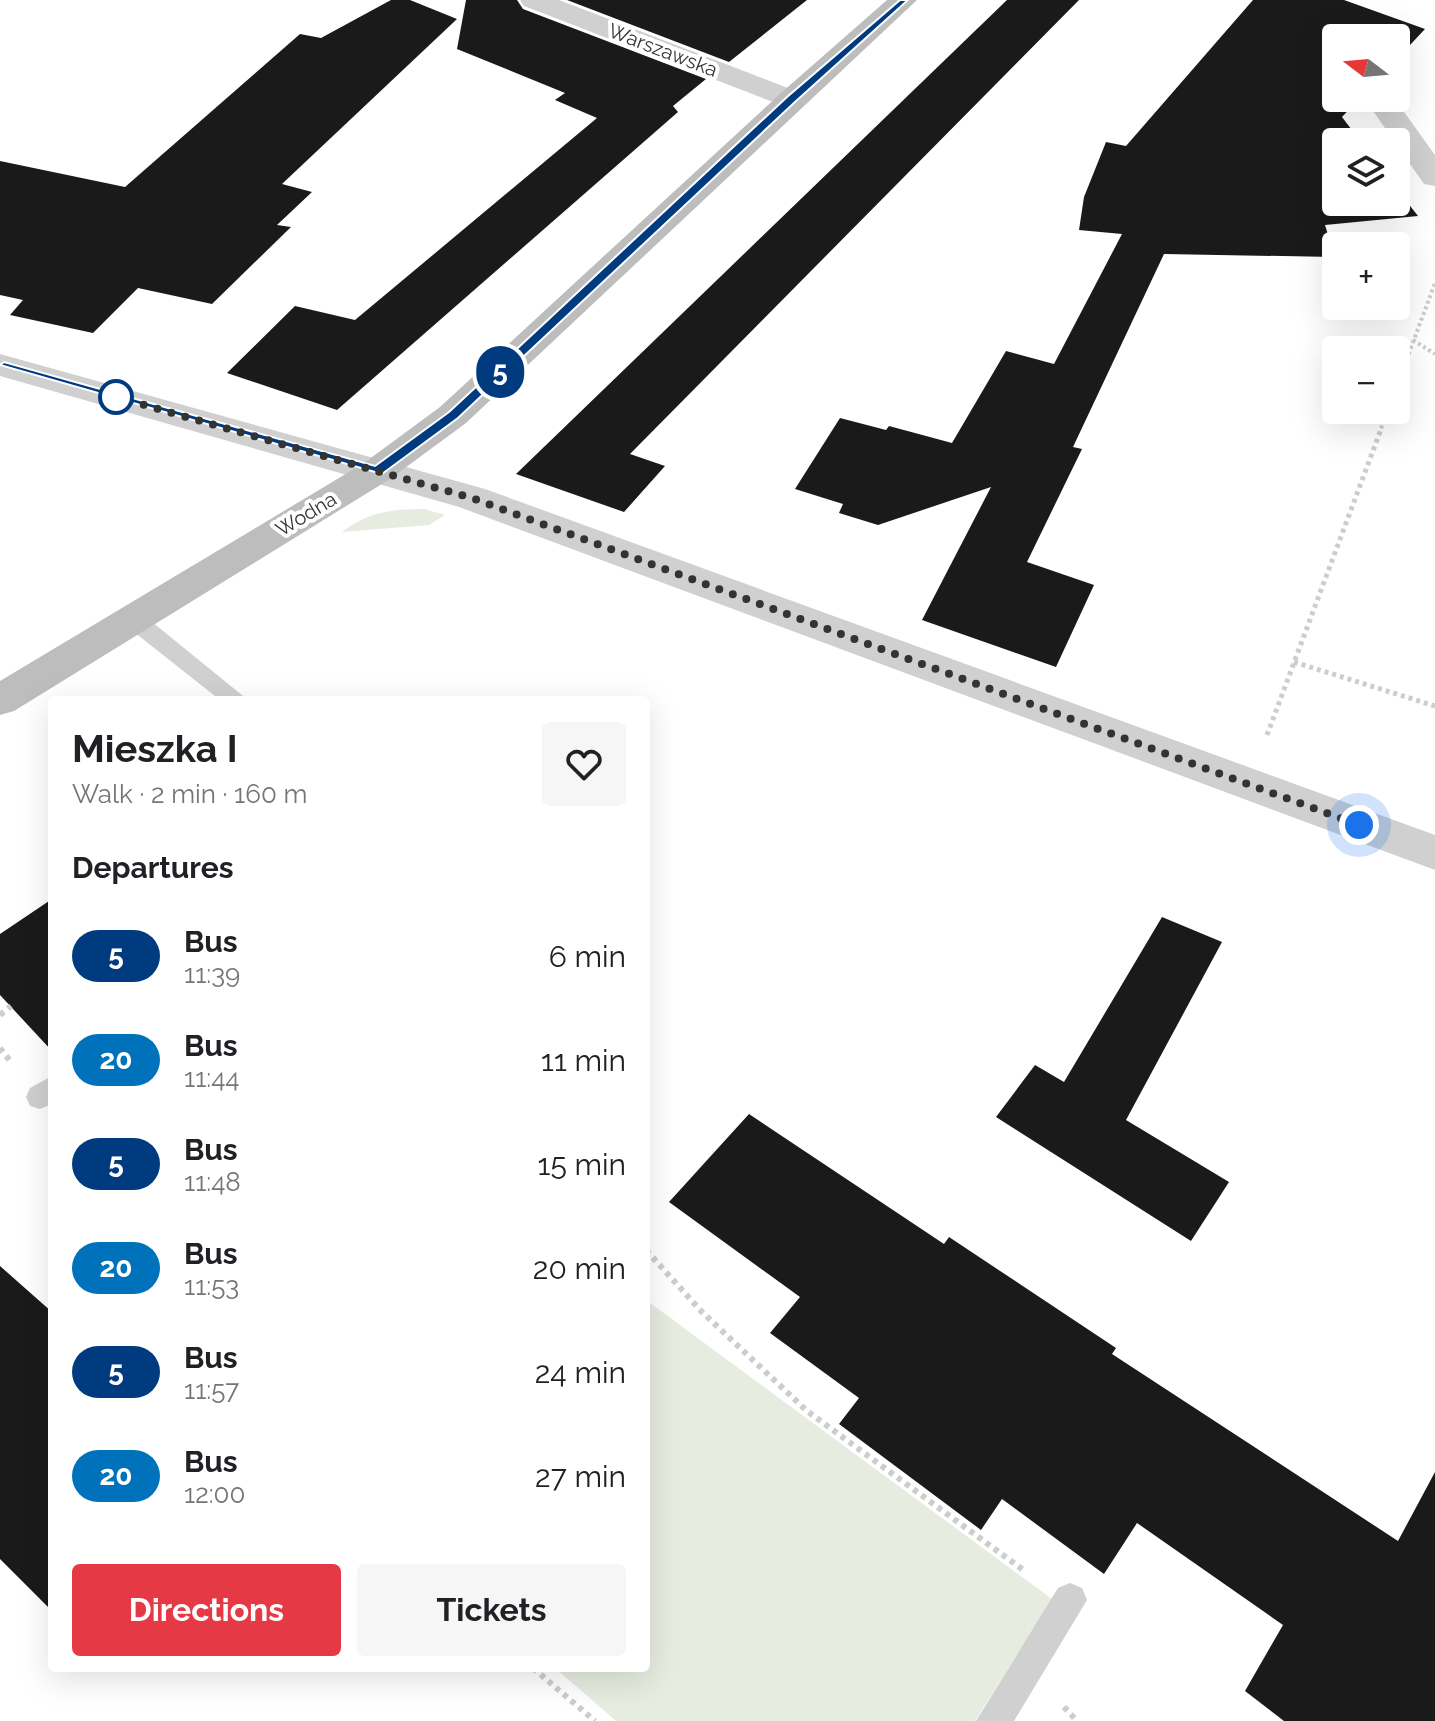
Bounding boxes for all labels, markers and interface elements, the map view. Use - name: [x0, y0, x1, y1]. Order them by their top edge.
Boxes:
- street label: Warszawska: [605, 18, 721, 82]
- north arrow: [1322, 24, 1410, 112]
- map controls: [1322, 24, 1410, 424]
- button: layers: [1322, 128, 1410, 216]
- button: +: [1322, 232, 1410, 320]
- button: −: [1322, 336, 1410, 424]
- line badge: 5: [474, 346, 526, 398]
- text: 5: [492, 355, 508, 388]
- unlabelled marker: [99, 380, 133, 414]
- street label: Wodna: [271, 487, 341, 541]
- button: heart: [542, 722, 626, 806]
- text: Mieszka I: [72, 726, 238, 771]
- text: Walk · 2 min · 160 m: [72, 779, 307, 809]
- your location: [1339, 805, 1379, 845]
- text: Departures: [72, 850, 234, 885]
- text: Bus: [184, 924, 238, 959]
- text: 5: [108, 939, 124, 972]
- text: 6 min: [549, 939, 626, 974]
- text: 11:39: [184, 959, 240, 989]
- text: Bus: [184, 1028, 238, 1063]
- text: 20: [100, 1043, 132, 1076]
- text: 11 min: [541, 1043, 626, 1078]
- text: 11:44: [184, 1063, 240, 1093]
- text: Bus: [184, 1132, 238, 1167]
- text: 5: [108, 1147, 124, 1180]
- text: 15 min: [538, 1147, 626, 1182]
- text: 11:48: [184, 1167, 241, 1197]
- text: Bus: [184, 1236, 238, 1271]
- text: 20: [100, 1251, 132, 1284]
- text: 20 min: [533, 1251, 626, 1286]
- text: 11:53: [184, 1271, 239, 1301]
- text: Bus: [184, 1340, 238, 1375]
- text: 5: [108, 1355, 124, 1388]
- text: 24 min: [535, 1355, 626, 1390]
- text: 11:57: [184, 1375, 239, 1405]
- text: Bus: [184, 1444, 238, 1479]
- text: 20: [100, 1459, 132, 1492]
- text: 27 min: [535, 1459, 626, 1494]
- text: 12:00: [184, 1479, 245, 1509]
- button: Directions: [72, 1564, 341, 1656]
- button: Tickets: [357, 1564, 626, 1656]

